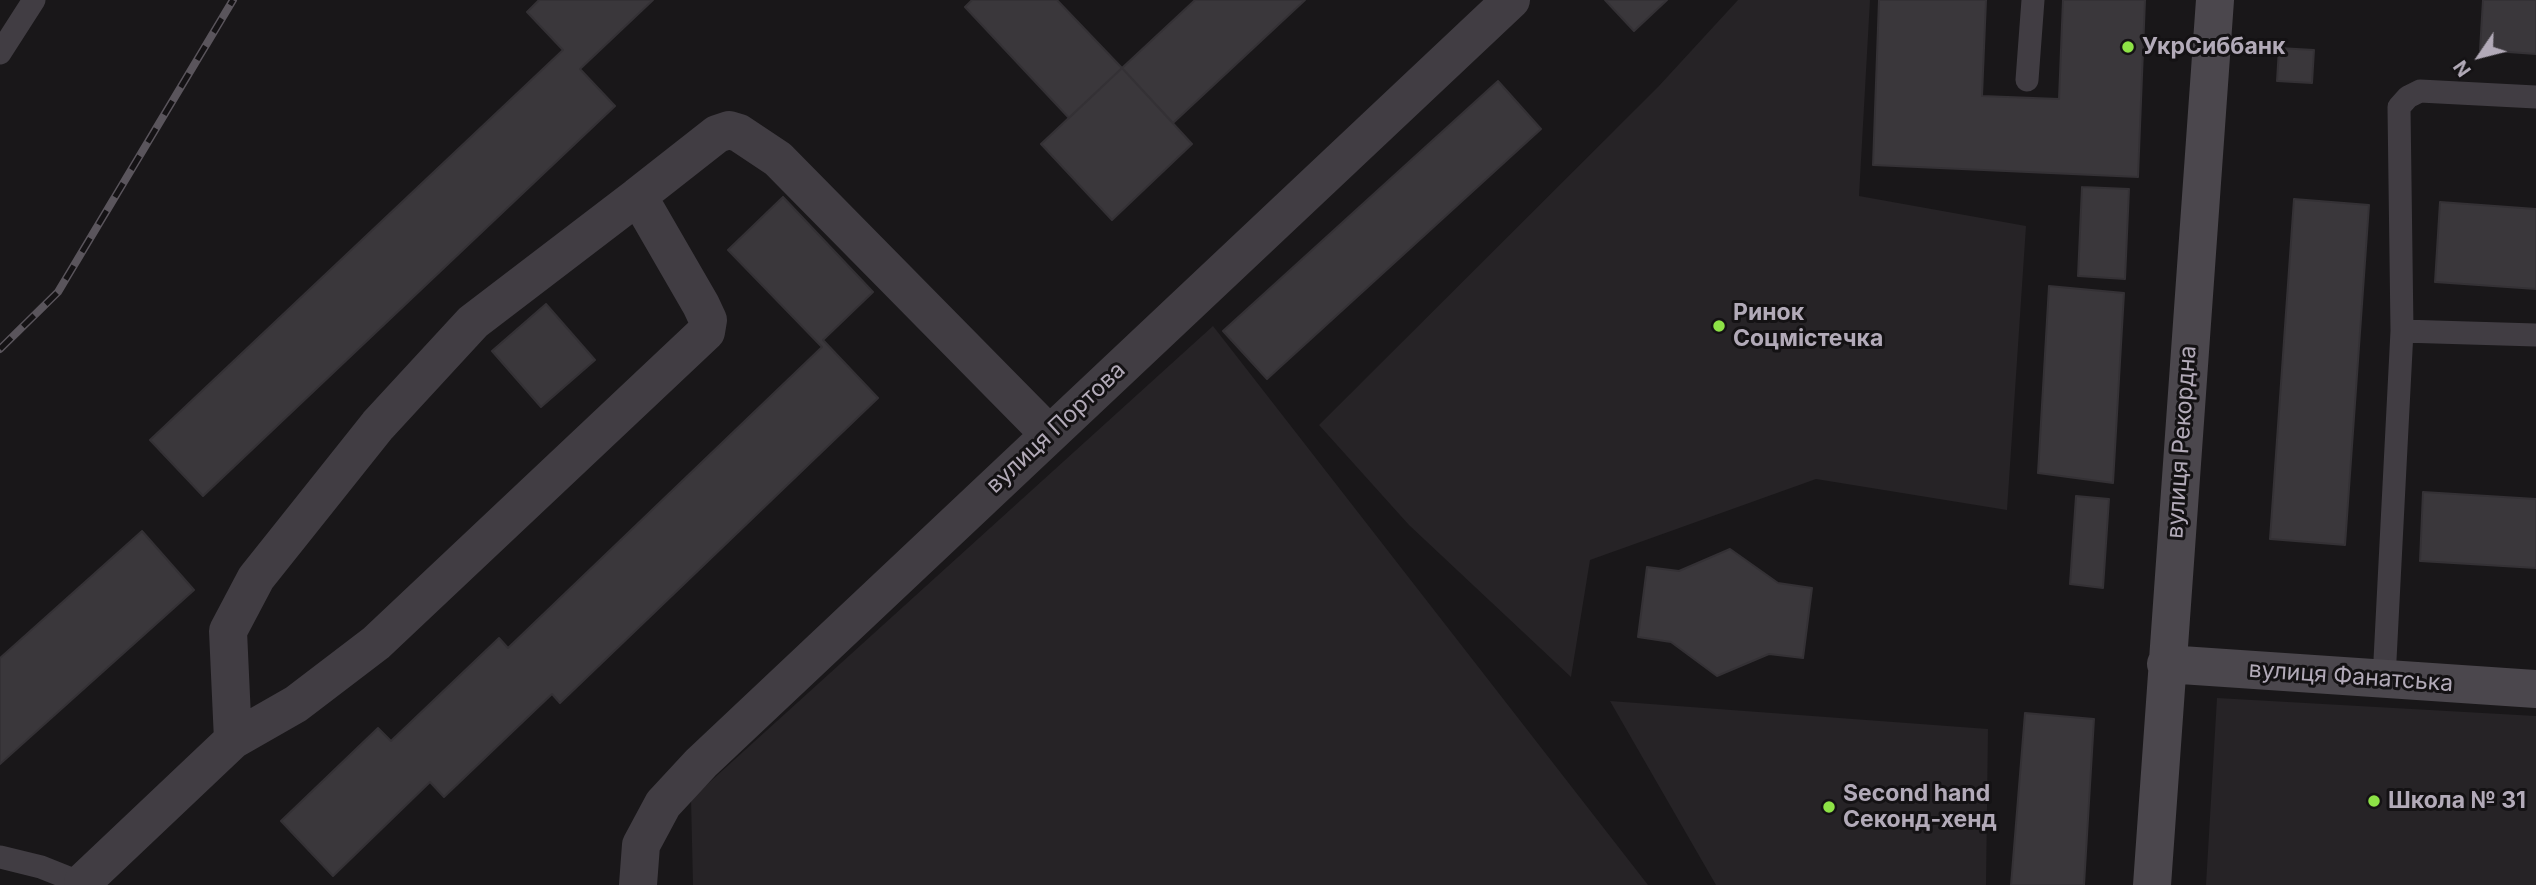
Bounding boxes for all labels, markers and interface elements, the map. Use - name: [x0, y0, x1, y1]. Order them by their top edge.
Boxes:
- north arrow: [2445, 21, 2515, 91]
- place label: УкрСиббанк: [2142, 33, 2285, 61]
- marker: УкрСиббанк: [2120, 39, 2136, 55]
- text: N: [2449, 56, 2476, 81]
- place label: Ринок Соцмістечка: [1733, 299, 1883, 353]
- marker: Ринок Соцмістечка: [1711, 318, 1727, 334]
- street label: вулиця Рекордна: [2161, 345, 2203, 539]
- street label: вулиця Портова: [981, 357, 1131, 499]
- street label: вулиця Фанатська: [2248, 656, 2454, 698]
- place label: Second hand Секонд-хенд: [1843, 780, 1997, 834]
- place label: Школа № 31: [2388, 787, 2526, 815]
- marker: Школа № 31: [2366, 793, 2382, 809]
- marker: Second hand Секонд-хенд: [1821, 799, 1837, 815]

